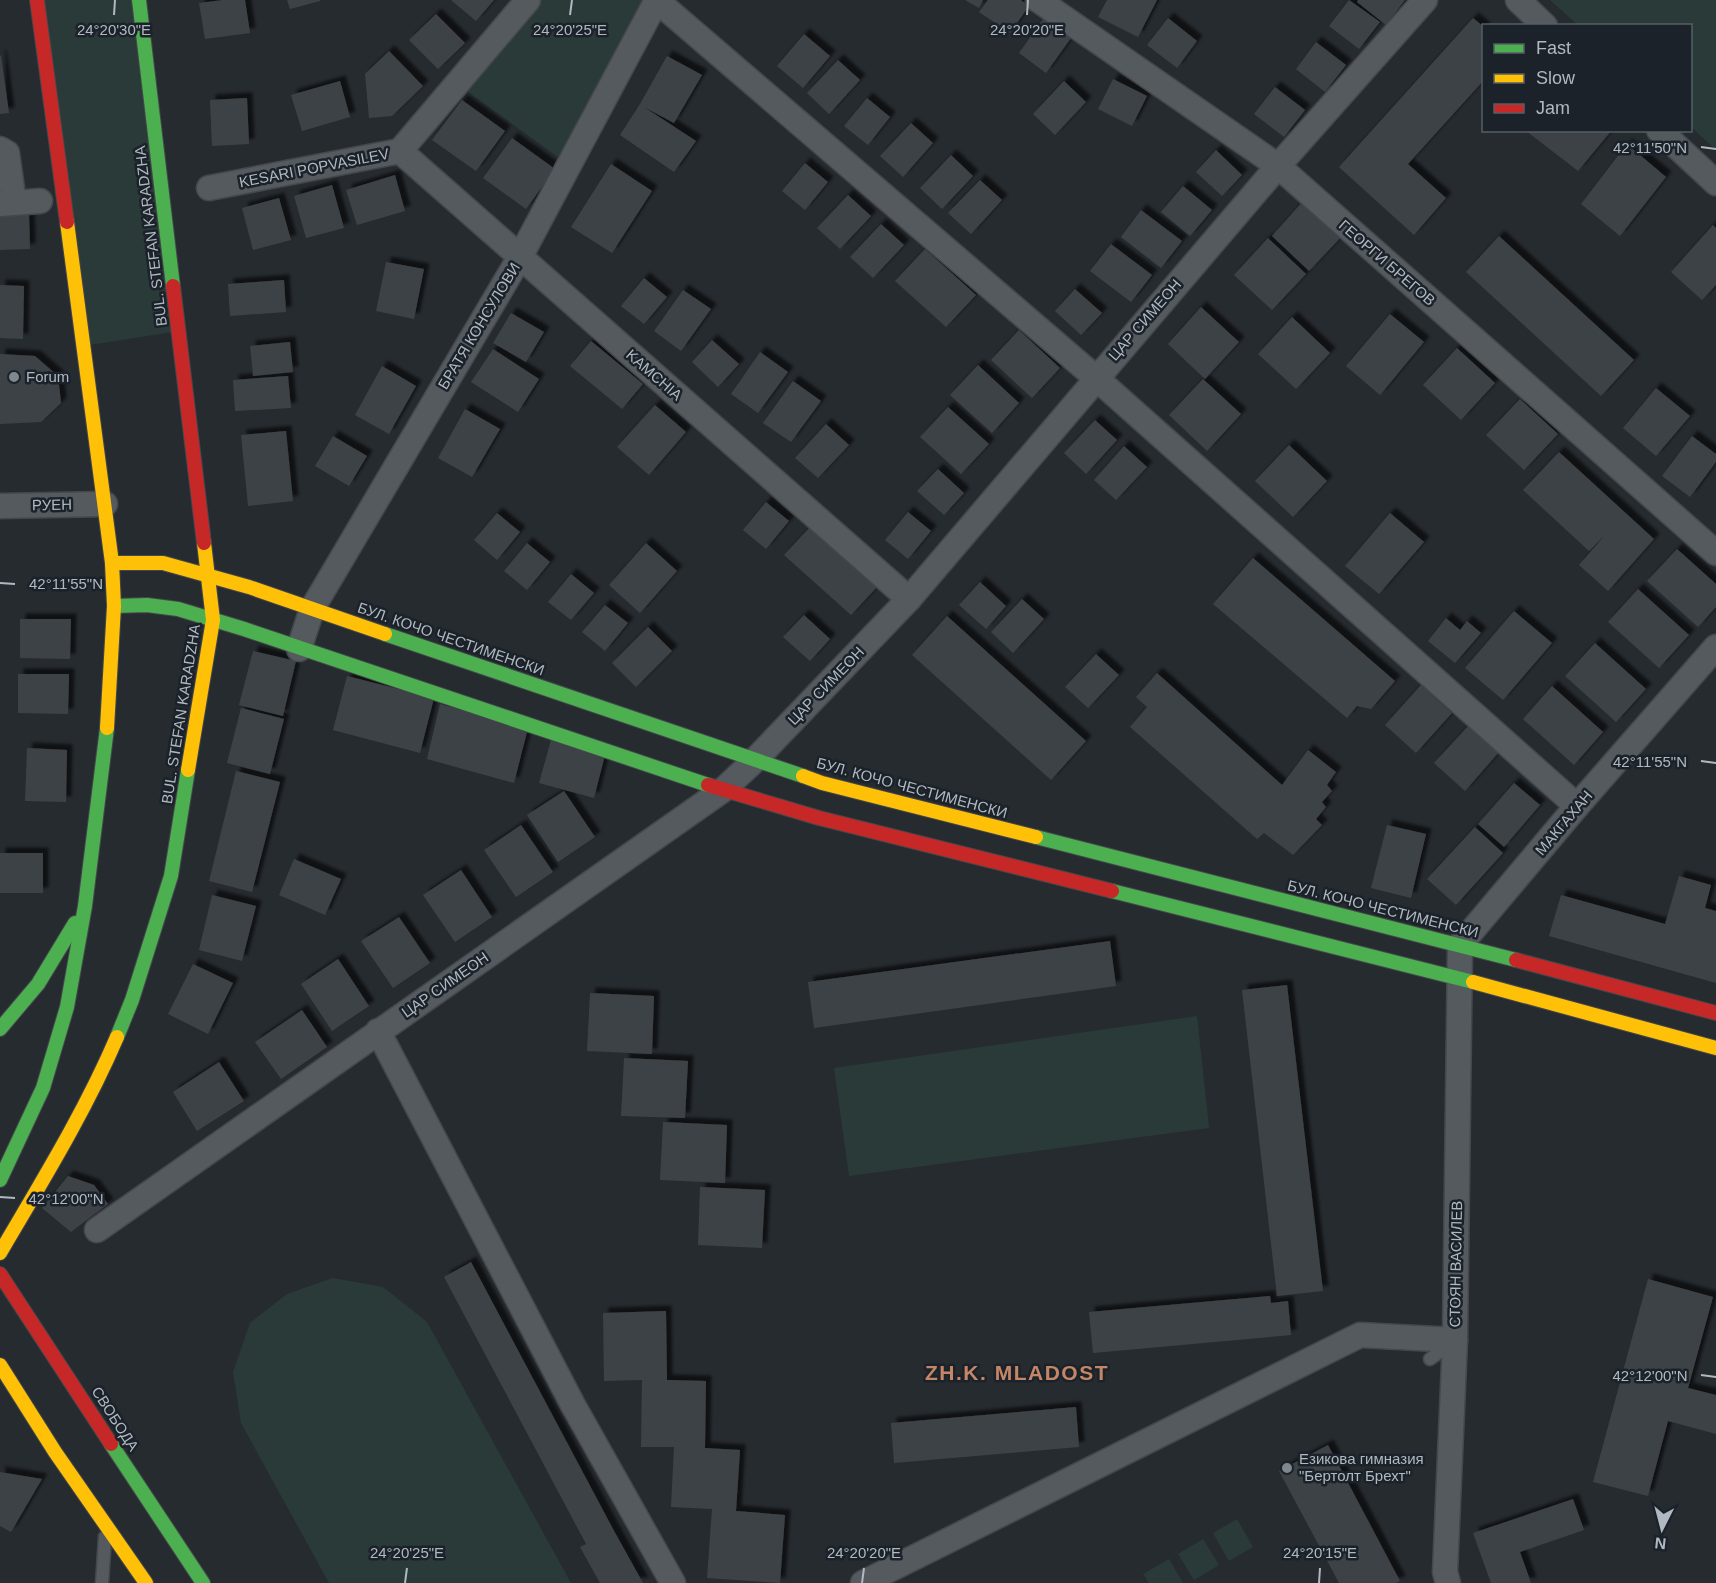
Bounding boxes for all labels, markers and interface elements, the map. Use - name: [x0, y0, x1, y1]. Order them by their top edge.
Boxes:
- text: 24°20'30"E: [77, 21, 151, 38]
- text: 24°20'25"E: [533, 21, 607, 38]
- text: 24°20'20"E: [990, 21, 1064, 38]
- legend: [1482, 24, 1692, 132]
- text: Fast: [1536, 38, 1571, 58]
- text: Slow: [1536, 68, 1576, 88]
- text: Jam: [1536, 98, 1570, 118]
- text: 42°11'50"N: [1613, 139, 1687, 156]
- street label: BUL. STEFAN KARADZHA: [131, 145, 170, 327]
- street label: KESARI POPVASILEV: [238, 145, 390, 190]
- street label: ГЕОРГИ БРЕГОВ: [1336, 216, 1439, 309]
- street label: БРАТЯ КОНСУЛОВИ: [434, 260, 523, 392]
- street label: ЦАР СИМЕОН: [1105, 276, 1184, 364]
- street label: KAMCHIA: [623, 346, 686, 403]
- place label: Forum: [26, 368, 69, 385]
- marker: Forum: [7, 370, 21, 384]
- street label: РУЕН: [32, 496, 72, 513]
- text: 42°11'55"N: [29, 575, 103, 592]
- street label: БУЛ. КОЧО ЧЕСТИМЕНСКИ: [356, 599, 547, 679]
- street label: BUL. STEFAN KARADZHA: [158, 623, 203, 805]
- street label: ЦАР СИМЕОН: [784, 643, 867, 728]
- text: 42°11'55"N: [1613, 753, 1687, 770]
- street label: БУЛ. КОЧО ЧЕСТИМЕНСКИ: [815, 754, 1009, 821]
- street label: МАКГАХАН: [1532, 787, 1596, 858]
- street label: БУЛ. КОЧО ЧЕСТИМЕНСКИ: [1286, 877, 1480, 941]
- street label: ЦАР СИМЕОН: [398, 948, 491, 1021]
- text: 42°12'00"N: [28, 1190, 104, 1207]
- street label: СТОЯН ВАСИЛЕВ: [1446, 1201, 1465, 1327]
- district label: ZH.K. MLADOST: [925, 1361, 1109, 1384]
- text: 42°12'00"N: [1612, 1367, 1688, 1384]
- street label: СВОБОДА: [88, 1383, 142, 1454]
- place label: Езикова гимназия "Бертолт Брехт": [1299, 1450, 1424, 1484]
- marker: Езикова гимназия "Бертолт Брехт": [1280, 1461, 1294, 1475]
- north arrow: [1632, 1499, 1692, 1559]
- text: N: [1654, 1534, 1667, 1552]
- text: 24°20'25"E: [370, 1544, 444, 1561]
- text: 24°20'20"E: [827, 1544, 901, 1561]
- text: 24°20'15"E: [1283, 1544, 1357, 1561]

